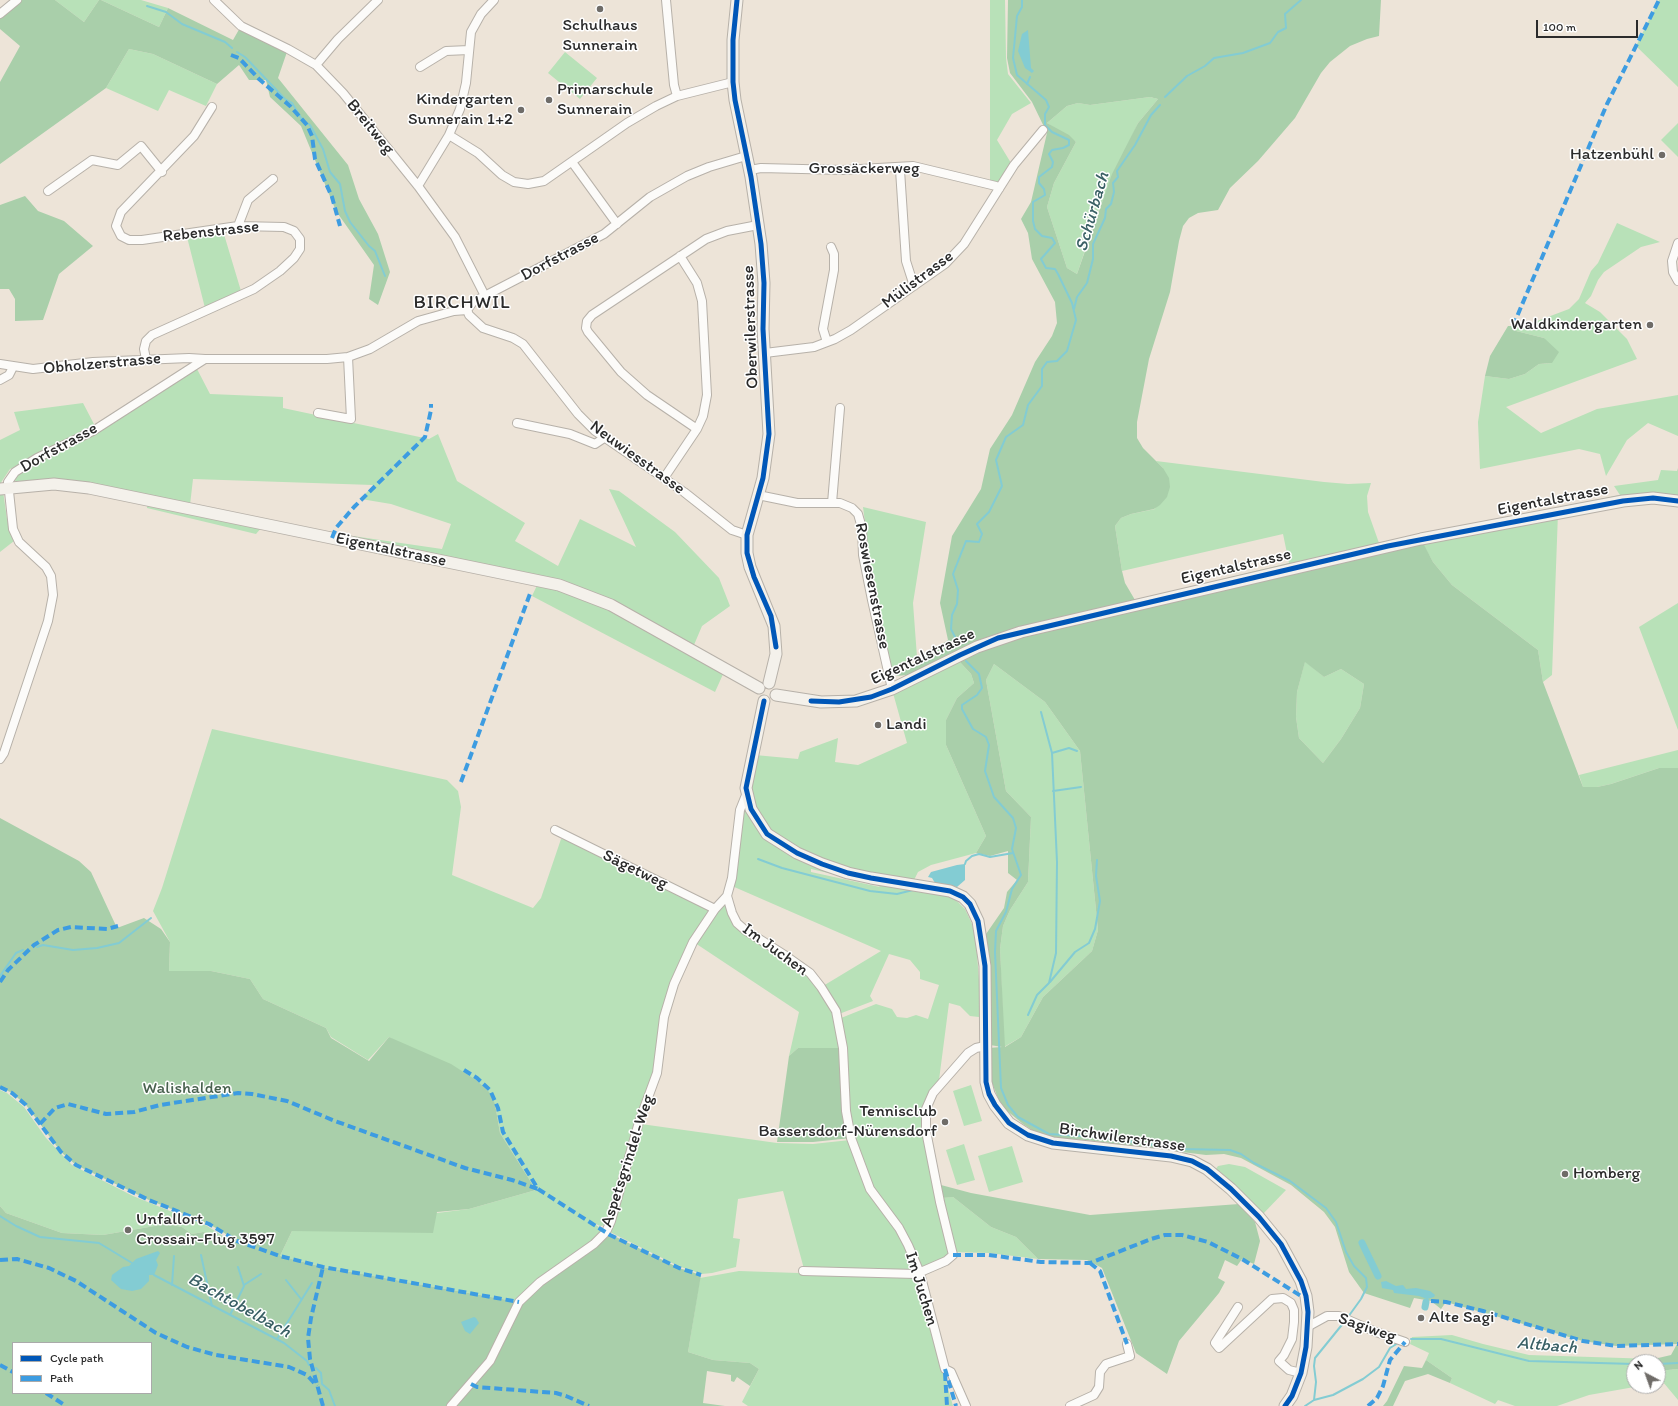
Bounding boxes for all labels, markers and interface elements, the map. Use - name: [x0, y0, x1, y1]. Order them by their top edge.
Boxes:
- marker: Schulhaus Sunnerain: [595, 4, 605, 14]
- scale bar: [1538, 12, 1640, 38]
- place label: Schulhaus Sunnerain: [562, 16, 638, 56]
- text: 100 m: [1543, 20, 1576, 34]
- place label: Primarschule Sunnerain: [557, 80, 653, 120]
- place label: Kindergarten Sunnerain 1+2: [408, 90, 513, 130]
- street label: Breitweg: [342, 95, 398, 159]
- marker: Primarschule Sunnerain: [544, 95, 554, 105]
- marker: Kindergarten Sunnerain 1+2: [516, 105, 526, 115]
- place label: Hatzenbühl: [1570, 145, 1654, 165]
- marker: Hatzenbühl: [1657, 150, 1667, 160]
- street label: Grossäckerweg: [808, 159, 920, 179]
- water label: Schürbach: [1071, 170, 1115, 254]
- street label: Rebenstrasse: [162, 217, 260, 247]
- street label: Dorfstrasse: [518, 228, 602, 286]
- street label: Mülistrasse: [878, 246, 958, 314]
- street label: Oberwilerstrasse: [739, 265, 763, 389]
- district label: BIRCHWIL: [414, 292, 510, 314]
- place label: Waldkindergarten: [1510, 315, 1642, 335]
- marker: Waldkindergarten: [1645, 320, 1655, 330]
- street label: Obholzerstrasse: [42, 349, 162, 379]
- street label: Neuwiesstrasse: [585, 417, 689, 499]
- street label: Dorfstrasse: [17, 418, 101, 478]
- street label: Eigentalstrasse: [1496, 479, 1610, 521]
- street label: Roswiesenstrasse: [850, 521, 894, 651]
- street label: Eigentalstrasse: [334, 528, 448, 572]
- street label: Eigentalstrasse: [1179, 544, 1293, 590]
- street label: Eigentalstrasse: [868, 624, 978, 690]
- place label: Landi: [886, 715, 926, 735]
- marker: Landi: [873, 720, 883, 730]
- street label: Sägetweg: [599, 845, 671, 895]
- street label: Im Juchen: [738, 919, 812, 981]
- park label: Walishalden: [142, 1079, 232, 1099]
- street label: Aspetsgrindel-Weg: [597, 1092, 659, 1230]
- place label: Tennisclub Bassersdorf-Nürensdorf: [758, 1102, 937, 1142]
- marker: Tennisclub Bassersdorf-Nürensdorf: [940, 1117, 950, 1127]
- street label: Birchwilerstrasse: [1058, 1119, 1186, 1157]
- place label: Homberg: [1573, 1164, 1640, 1184]
- marker: Homberg: [1560, 1169, 1570, 1179]
- place label: Unfallort Crossair-Flug 3597: [136, 1210, 275, 1250]
- marker: Unfallort Crossair-Flug 3597: [123, 1225, 133, 1235]
- street label: Im Juchen: [900, 1249, 942, 1329]
- water label: Bachtobelbach: [184, 1269, 294, 1343]
- place label: Alte Sagi: [1429, 1308, 1494, 1328]
- street label: Sagiweg: [1335, 1309, 1399, 1347]
- marker: Alte Sagi: [1416, 1313, 1426, 1323]
- water label: Altbach: [1516, 1333, 1578, 1359]
- legend: [12, 1342, 152, 1394]
- text: Cycle path: [50, 1351, 104, 1365]
- north arrow: [1626, 1354, 1666, 1394]
- text: N: [1631, 1358, 1646, 1373]
- text: Path: [50, 1371, 73, 1385]

